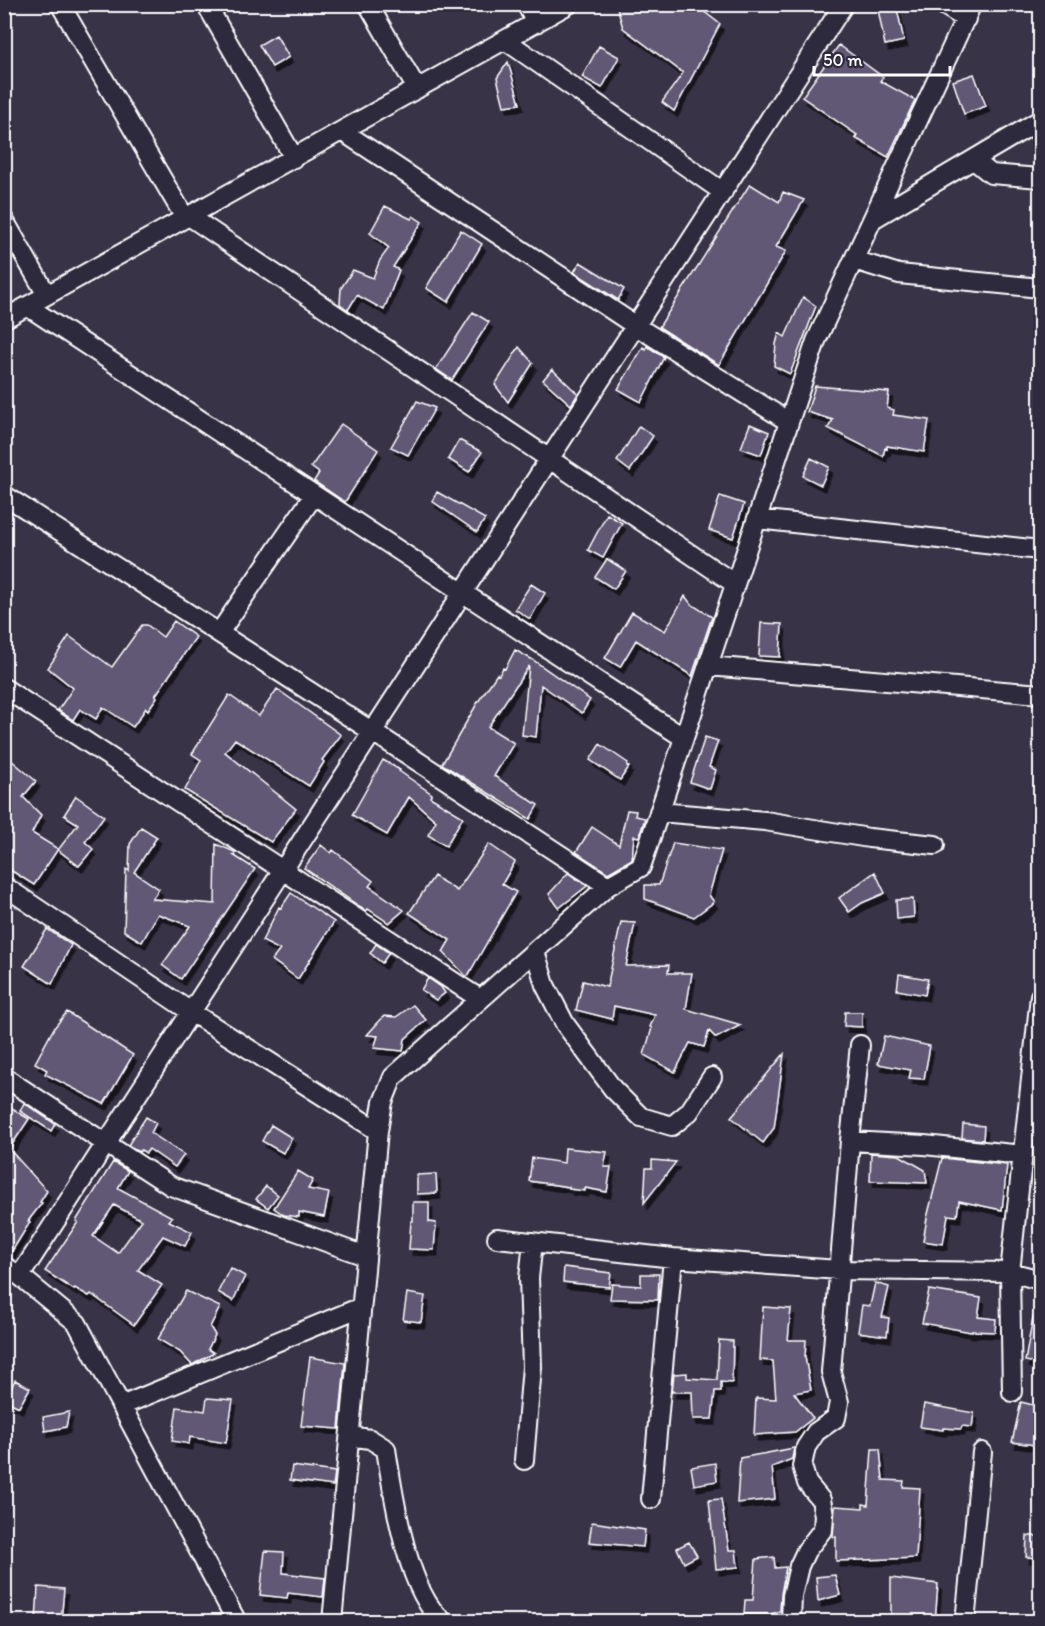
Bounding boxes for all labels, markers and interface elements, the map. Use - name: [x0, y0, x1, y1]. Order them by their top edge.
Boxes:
- scale bar: [814, 39, 950, 77]
- text: 50 m: [823, 49, 863, 71]

